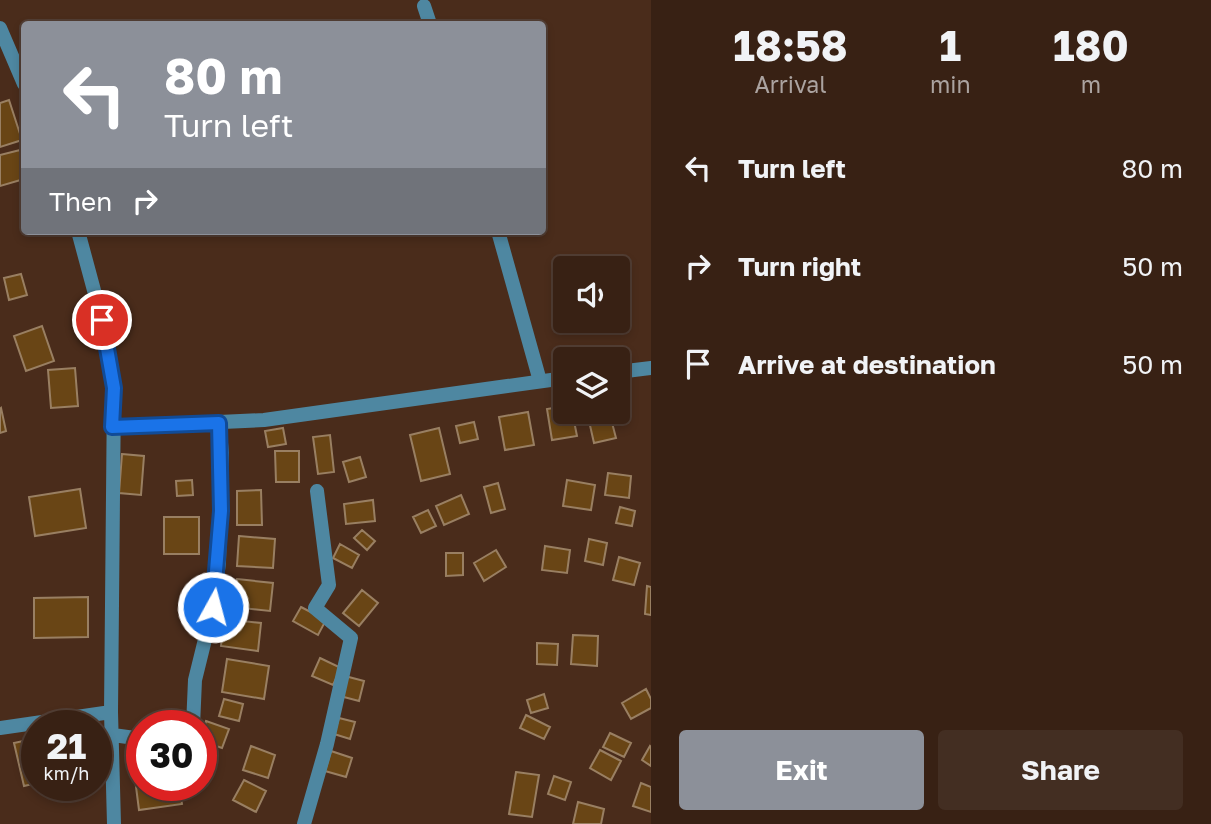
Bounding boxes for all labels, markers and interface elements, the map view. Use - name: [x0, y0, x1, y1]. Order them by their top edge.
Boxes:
- text: 18:58: [733, 20, 848, 70]
- text: 1: [940, 20, 961, 70]
- text: 180: [1053, 20, 1129, 70]
- text: 80 m: [164, 46, 282, 105]
- icon: left: [49, 49, 140, 140]
- text: Arrival: [754, 70, 827, 98]
- text: min: [930, 70, 971, 98]
- text: m: [1081, 70, 1101, 98]
- text: Turn left: [164, 106, 293, 144]
- icon: left: [679, 149, 717, 187]
- text: Turn left: [738, 153, 846, 184]
- text: 80 m: [1122, 153, 1183, 184]
- icon: right: [126, 182, 164, 220]
- text: Then: [49, 186, 112, 217]
- icon: right: [679, 247, 717, 285]
- text: Turn right: [738, 251, 861, 282]
- text: 50 m: [1122, 251, 1183, 282]
- map controls: [553, 256, 630, 424]
- button: sound: [553, 256, 630, 333]
- pin: [72, 290, 132, 350]
- icon: arrive: [83, 301, 121, 339]
- icon: arrive: [679, 345, 717, 383]
- button: layers: [553, 347, 630, 424]
- text: Arrive at destination: [738, 349, 996, 380]
- text: 50 m: [1122, 349, 1183, 380]
- position arrow: [176, 570, 250, 644]
- speed limit sign: 30: [126, 710, 217, 801]
- text: 21: [47, 725, 86, 767]
- button: Exit: [679, 730, 924, 810]
- button: Share: [938, 730, 1183, 810]
- text: km/h: [44, 762, 89, 784]

